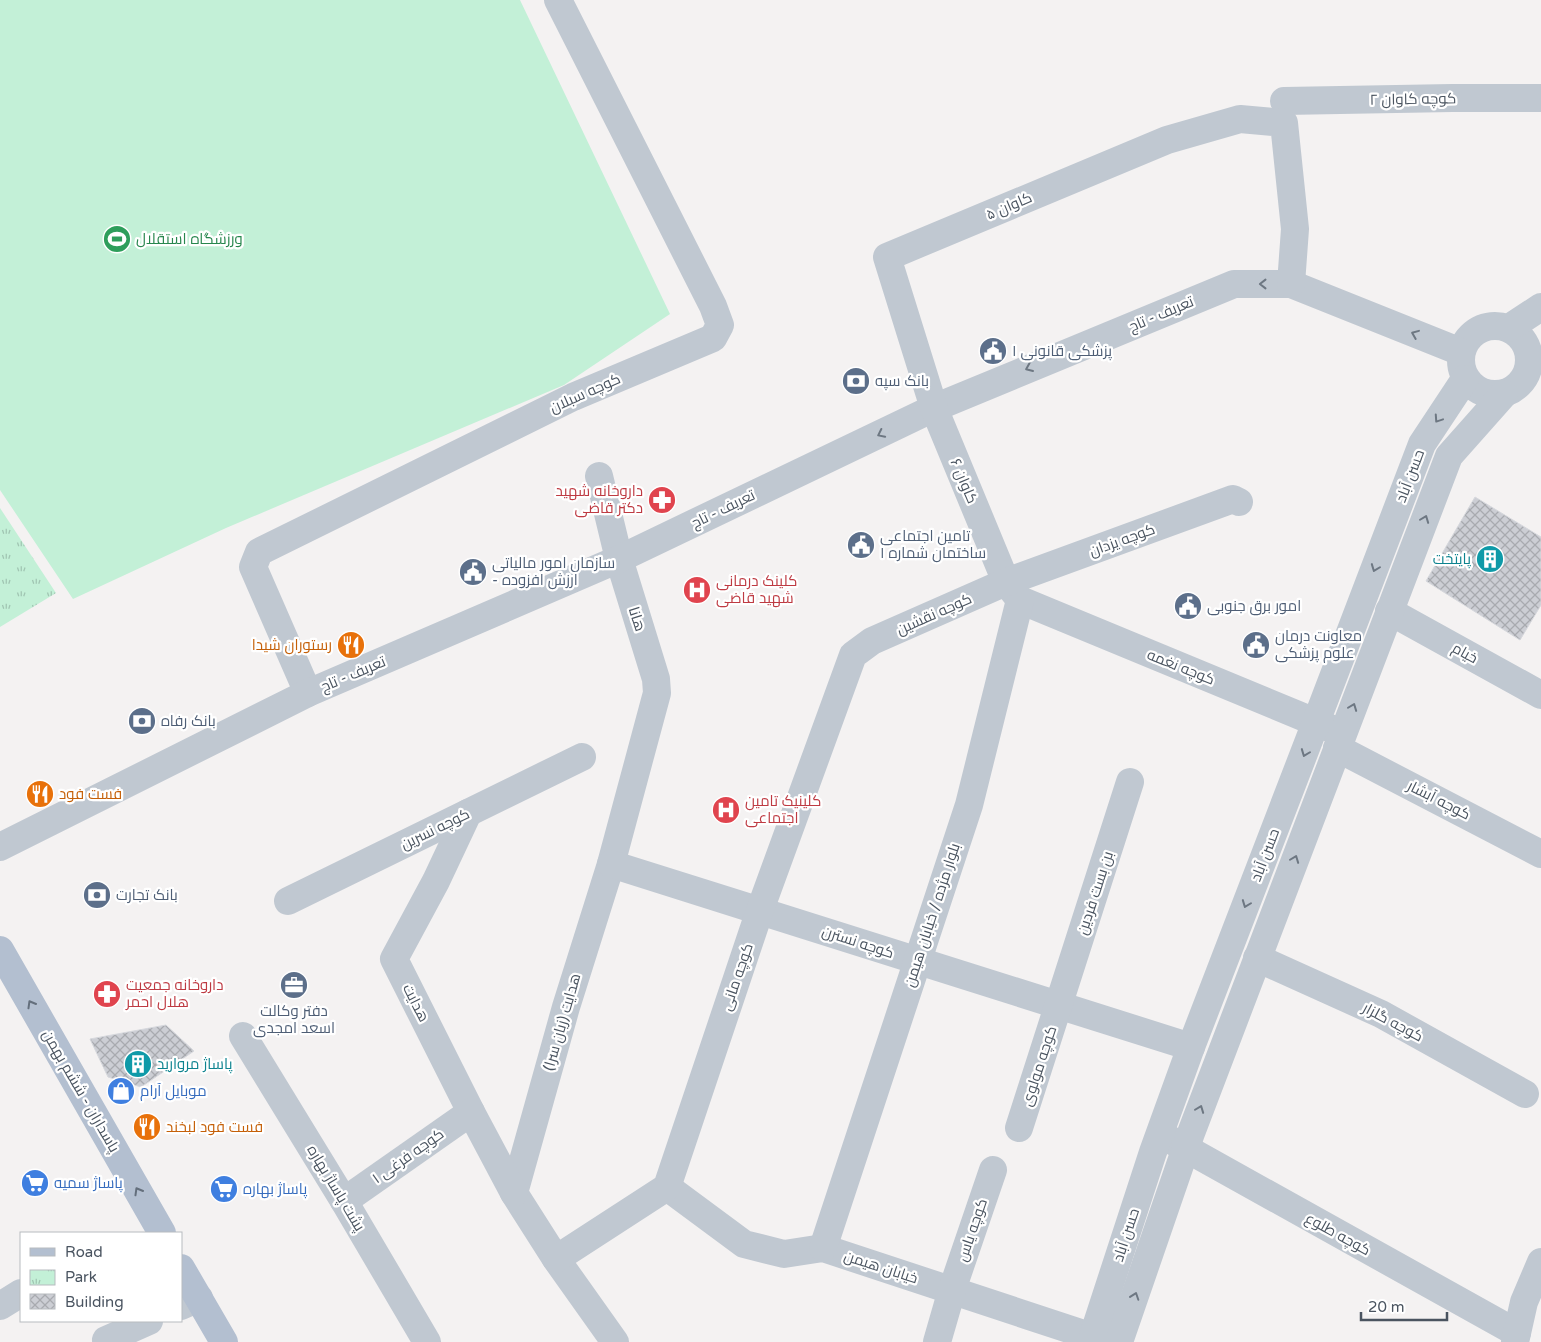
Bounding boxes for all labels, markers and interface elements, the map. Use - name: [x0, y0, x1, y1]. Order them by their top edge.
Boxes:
- street label: کوچه کاوان ۲: [1369, 89, 1457, 110]
- street label: کاوان ۵: [983, 188, 1035, 225]
- sports icon: ورزشگاه استقلال: [102, 224, 132, 254]
- place label: ورزشگاه استقلال: [136, 230, 243, 248]
- one-way arrow: [1258, 279, 1266, 289]
- street label: تعریف - تاج: [1126, 292, 1197, 338]
- one-way arrow: [1411, 330, 1420, 340]
- public building icon: پزشکی قانونی ۱: [978, 336, 1008, 366]
- place label: پزشکی قانونی ۱: [1012, 342, 1112, 361]
- one-way arrow: [1025, 362, 1034, 373]
- bank icon: بانک سپه: [841, 366, 871, 396]
- street label: کوچه سبلان: [547, 369, 624, 418]
- place label: بانک سپه: [875, 372, 929, 391]
- one-way arrow: [1435, 414, 1444, 423]
- one-way arrow: [877, 428, 886, 438]
- street label: حسن آباد: [1392, 447, 1429, 505]
- street label: کاوان ۶: [946, 456, 981, 507]
- place label: داروخانه شهید دکتر قاضی: [556, 482, 643, 518]
- pharmacy icon: داروخانه شهید دکتر قاضی: [647, 485, 677, 515]
- street label: تعریف - تاج: [688, 486, 759, 534]
- one-way arrow: [1418, 515, 1429, 524]
- street label: کوچه یزدان: [1087, 520, 1158, 561]
- place label: تامین اجتماعی ساختمان شماره ۱: [880, 527, 986, 563]
- public building icon: تامین اجتماعی ساختمان شماره ۱: [846, 530, 876, 560]
- building icon: پایتخت: [1475, 544, 1505, 574]
- place label: پایتخت: [1433, 550, 1471, 569]
- place label: سازمان امور مالیاتی - ارزش افزوده: [492, 554, 615, 590]
- public building icon: سازمان امور مالیاتی - ارزش افزوده: [458, 557, 488, 587]
- one-way arrow: [1371, 563, 1381, 572]
- place label: کلینک درمانی شهید قاضی: [716, 572, 797, 608]
- hospital icon: کلینک درمانی شهید قاضی: [682, 575, 712, 605]
- street label: کوچه نقشین: [894, 589, 975, 639]
- public building icon: امور برق جنوبی: [1173, 591, 1203, 621]
- place label: امور برق جنوبی: [1207, 597, 1301, 616]
- street label: هانا: [625, 604, 649, 634]
- place label: معاونت درمان علوم پزشکی: [1275, 627, 1362, 663]
- restaurant icon: رستوران شیدا: [336, 630, 366, 660]
- public building icon: معاونت درمان علوم پزشکی: [1241, 630, 1271, 660]
- place label: رستوران شیدا: [252, 636, 332, 655]
- street label: خیام: [1449, 639, 1481, 668]
- street label: کوچه نغمه: [1144, 645, 1217, 690]
- street label: تعریف - تاج: [318, 652, 389, 698]
- one-way arrow: [1347, 704, 1357, 712]
- bank icon: بانک رفاه: [127, 706, 157, 736]
- place label: بانک رفاه: [161, 712, 216, 730]
- one-way arrow: [1300, 748, 1311, 757]
- street label: کوچه آبشار: [1403, 776, 1473, 824]
- restaurant icon: فست فود: [25, 779, 55, 809]
- place label: فست فود: [59, 785, 122, 803]
- place label: کلینیک تامین اجتماعی: [745, 792, 821, 828]
- hospital icon: کلینیک تامین اجتماعی: [711, 795, 741, 825]
- street label: کوچه نسرین: [398, 805, 473, 854]
- street label: حسن آباد: [1247, 826, 1284, 884]
- street label: بلوار مژده / خیابان هیمن: [900, 841, 965, 990]
- street label: بن بست فردین: [1073, 849, 1118, 937]
- one-way arrow: [1289, 855, 1299, 864]
- bank icon: بانک تجارت: [82, 880, 112, 910]
- place label: بانک تجارت: [116, 886, 178, 904]
- one-way arrow: [1242, 899, 1252, 908]
- street label: کوچه نسترن: [819, 922, 896, 963]
- street label: کوچه مانی: [717, 941, 758, 1013]
- office icon: دفتر وکالت اسعد امجدی: [279, 970, 309, 1000]
- street label: هدایت (زبان سرا): [540, 971, 585, 1073]
- place label: داروخانه جمعیت هلال احمر: [125, 976, 223, 1011]
- pharmacy icon: داروخانه جمعیت هلال احمر: [92, 979, 122, 1009]
- street label: هدایت: [399, 981, 433, 1025]
- street label: کوچه گلزار: [1358, 998, 1426, 1046]
- one-way arrow: [27, 1001, 37, 1010]
- place label: دفتر وکالت اسعد امجدی: [253, 1002, 335, 1038]
- street label: کوچه مولوی: [1018, 1024, 1061, 1109]
- street label: پاسداران - ششم بهمن: [38, 1027, 123, 1156]
- building icon: پاساژ مروارید: [123, 1049, 153, 1079]
- place label: پاساژ مروارید: [157, 1055, 232, 1074]
- shop icon: موبایل آرام: [106, 1076, 136, 1106]
- place label: موبایل آرام: [140, 1082, 207, 1101]
- one-way arrow: [1194, 1105, 1204, 1114]
- restaurant icon: فست فود لبخند: [132, 1112, 162, 1142]
- place label: فست فود لبخند: [166, 1118, 263, 1136]
- street label: کوچه فرغی ۱: [369, 1125, 448, 1188]
- street label: پشت پاساژ بهاره: [302, 1142, 369, 1235]
- supermarket icon: پاساژ سمیه: [20, 1168, 50, 1198]
- place label: پاساژ سمیه: [54, 1174, 123, 1193]
- supermarket icon: پاساژ بهاره: [209, 1174, 239, 1204]
- place label: پاساژ بهاره: [243, 1180, 307, 1199]
- one-way arrow: [134, 1187, 144, 1196]
- street label: کوچه یاس: [953, 1196, 992, 1264]
- street label: حسن آباد: [1109, 1206, 1144, 1264]
- street label: کوچه طلوع: [1301, 1209, 1374, 1261]
- legend: [20, 1232, 182, 1322]
- text: Road: [65, 1243, 103, 1261]
- street label: خیابان هیمن: [842, 1247, 920, 1288]
- text: Park: [65, 1268, 97, 1286]
- scale bar: [1361, 1290, 1447, 1322]
- one-way arrow: [1129, 1292, 1139, 1301]
- text: Building: [65, 1293, 124, 1311]
- text: 20 m: [1368, 1298, 1405, 1316]

